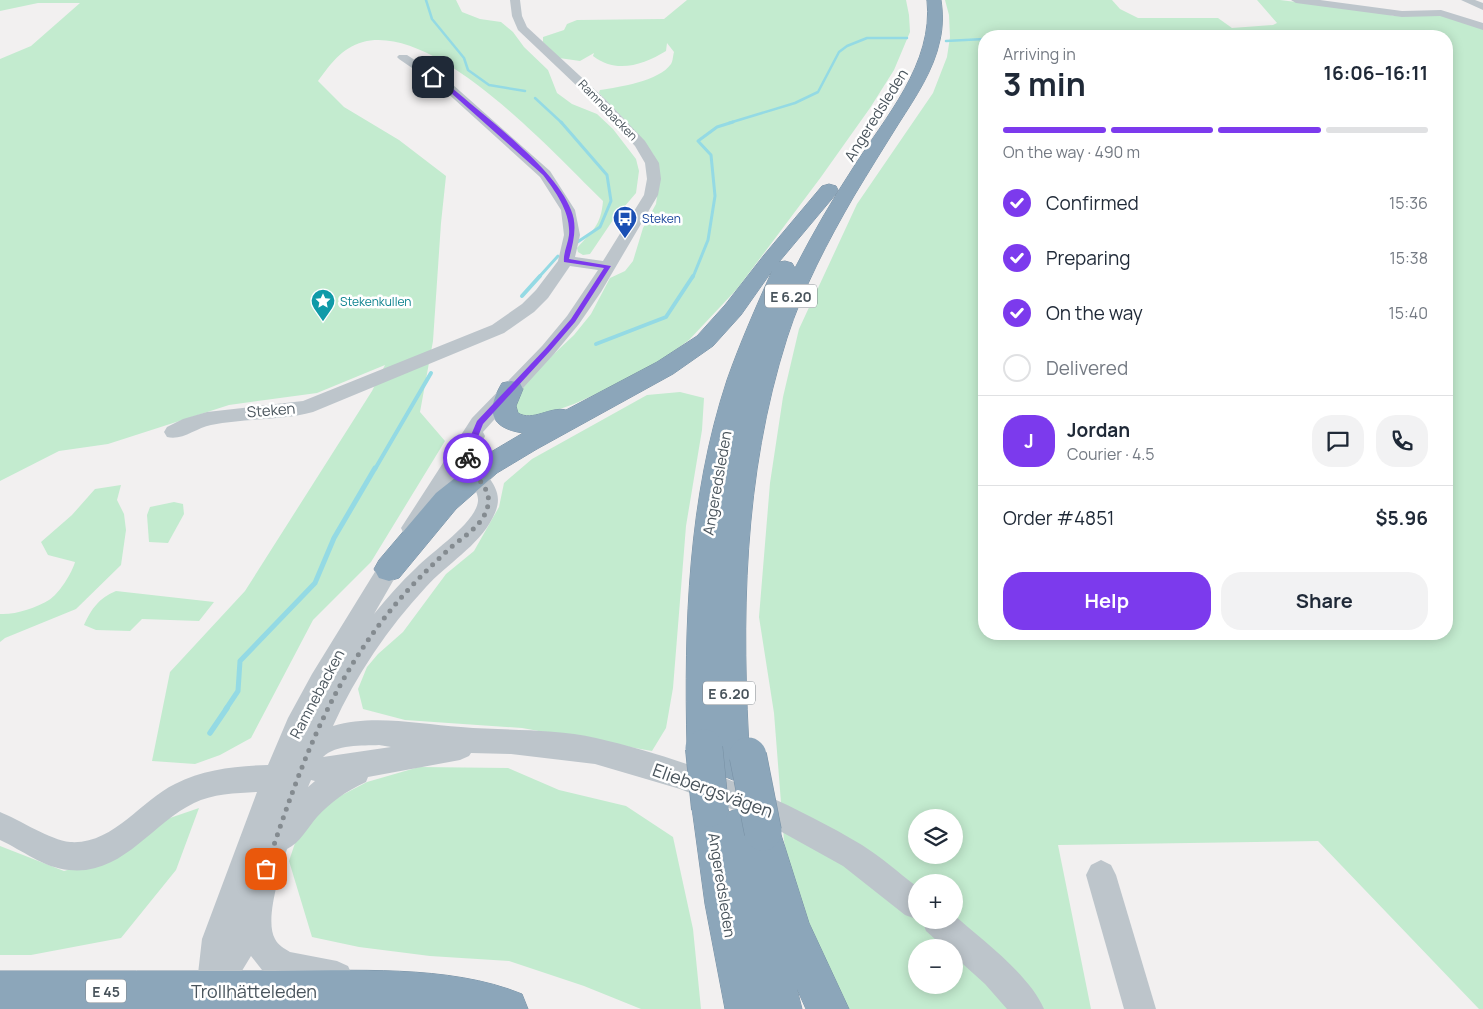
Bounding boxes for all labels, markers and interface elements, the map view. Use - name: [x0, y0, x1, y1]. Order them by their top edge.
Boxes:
- text: Arriving in: [1003, 43, 1076, 65]
- pin: [412, 56, 454, 98]
- text: 16:06–16:11: [1324, 60, 1428, 86]
- text: 3 min: [1003, 62, 1086, 106]
- icon: home: [419, 63, 447, 91]
- street label: Angeredsleden: [839, 65, 913, 165]
- street label: Ramnebacken: [575, 76, 641, 144]
- text: On the way · 490 m: [1003, 141, 1140, 163]
- icon: check: [1003, 189, 1031, 217]
- text: Confirmed: [1046, 190, 1139, 216]
- text: 15:36: [1389, 192, 1428, 214]
- bus stop icon: Steken: [612, 205, 638, 239]
- place label: Steken: [642, 210, 681, 227]
- icon: check: [1003, 244, 1031, 272]
- text: Preparing: [1046, 245, 1131, 271]
- text: 15:38: [1390, 247, 1428, 269]
- road number: E 6.20: [765, 284, 817, 308]
- place icon: Stekenkullen: [310, 288, 336, 322]
- place label: Stekenkullen: [340, 293, 411, 310]
- icon: check: [1003, 299, 1031, 327]
- text: On the way: [1046, 300, 1143, 326]
- text: 15:40: [1389, 302, 1428, 324]
- text: Delivered: [1046, 355, 1128, 381]
- street label: Steken: [246, 397, 296, 423]
- button: chat: [1312, 415, 1364, 467]
- button: phone: [1376, 415, 1428, 467]
- text: Jordan: [1067, 417, 1130, 443]
- text: J: [1024, 428, 1034, 454]
- street label: Angeredsleden: [698, 429, 737, 537]
- courier: [443, 433, 493, 483]
- text: Courier · 4.5: [1067, 443, 1154, 465]
- icon: bike: [454, 444, 482, 472]
- text: Order #4851: [1003, 505, 1115, 531]
- text: $5.96: [1376, 505, 1428, 531]
- button: Help: [1003, 572, 1211, 630]
- button: Share: [1221, 572, 1428, 630]
- street label: Ramnebacken: [285, 646, 349, 742]
- road number: E 6.20: [703, 681, 755, 704]
- street label: Eliebergsvägen: [649, 757, 777, 823]
- map controls: [908, 809, 963, 994]
- button: layers: [908, 809, 963, 864]
- street label: Angeredsleden: [703, 831, 741, 939]
- pin: [245, 848, 287, 890]
- icon: bag: [252, 855, 280, 883]
- button: +: [908, 874, 963, 929]
- button: −: [908, 939, 963, 994]
- road number: E 45: [86, 979, 126, 1002]
- street label: Trollhätteleden: [191, 979, 317, 1003]

